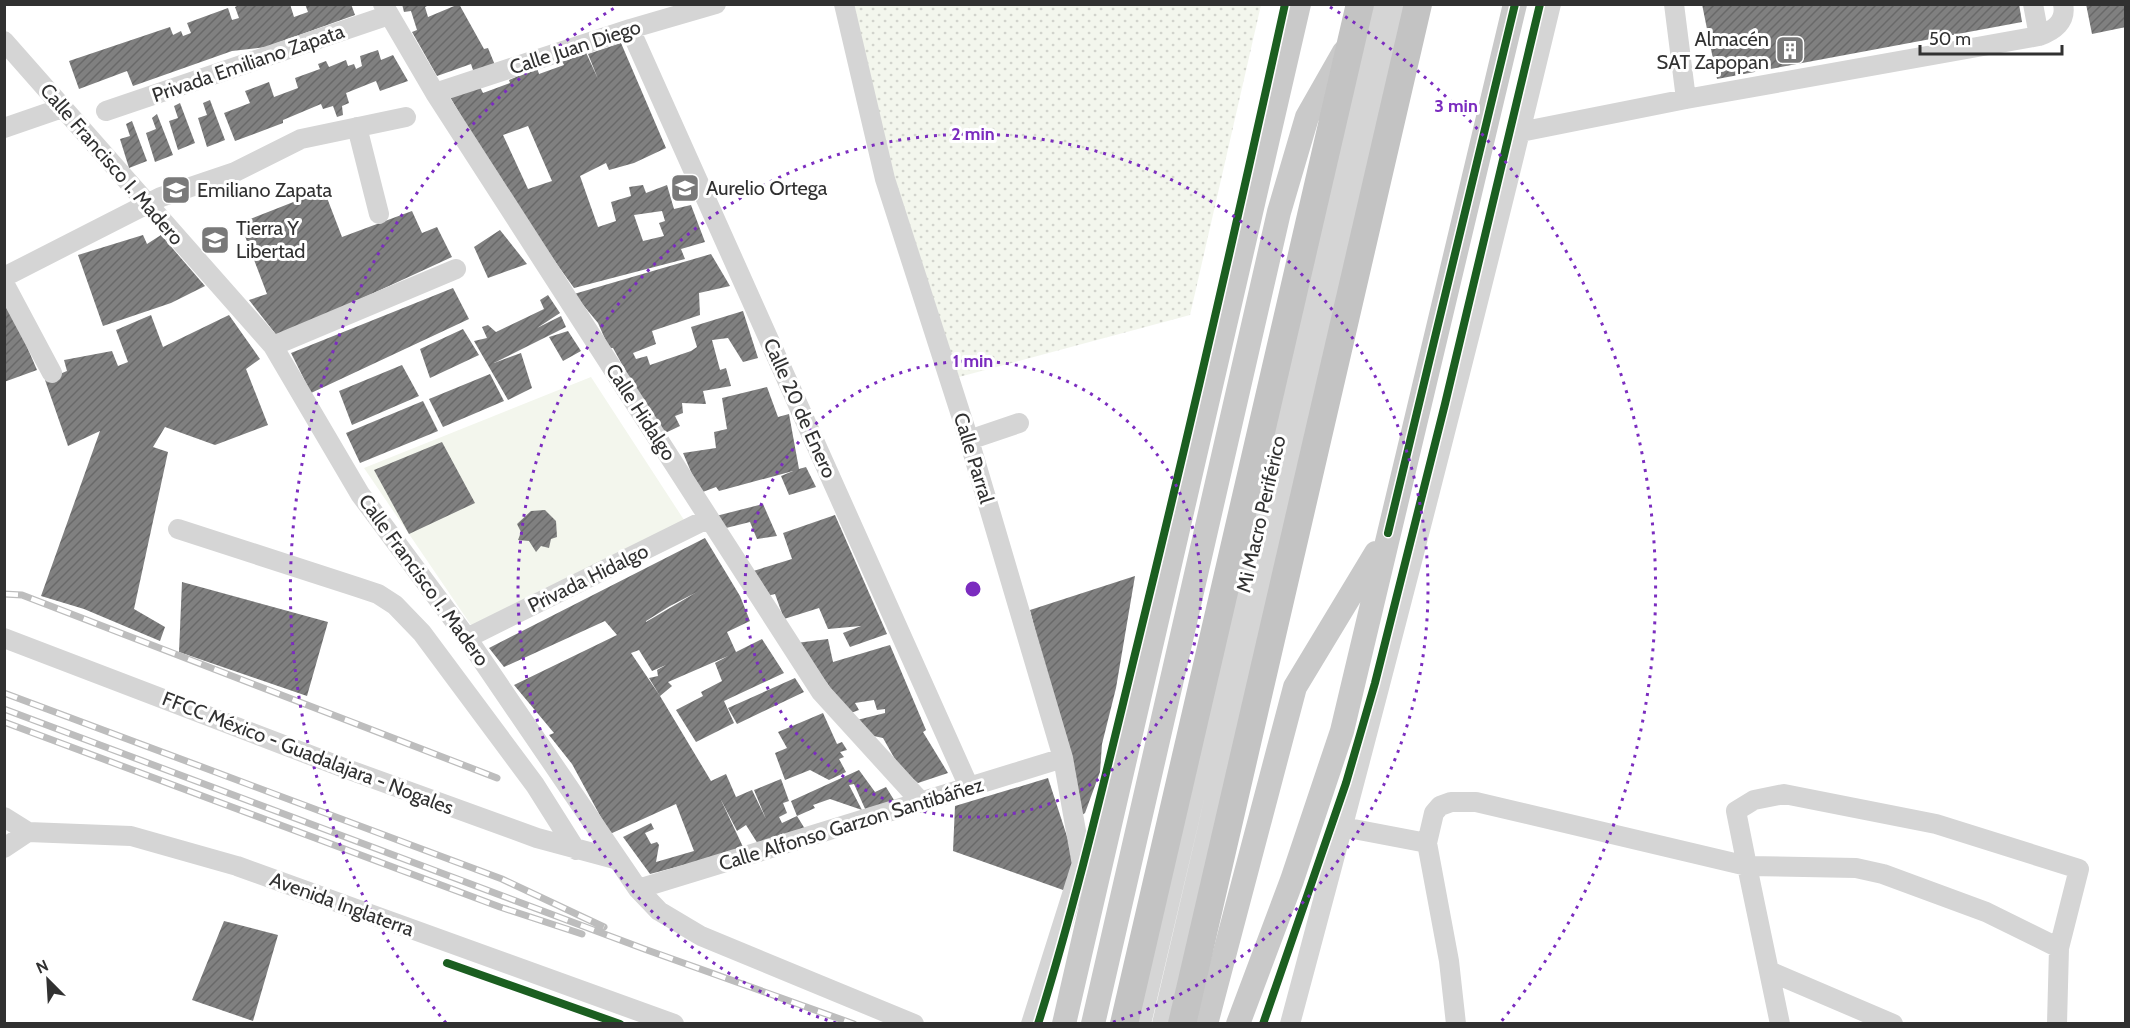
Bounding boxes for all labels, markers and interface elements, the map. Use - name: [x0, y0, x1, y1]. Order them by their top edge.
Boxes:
- street label: Calle Juan Diego: [506, 14, 644, 80]
- scale bar: [1920, 18, 2062, 56]
- street label: Privada Emiliano Zapata: [149, 19, 348, 107]
- place label: Almacén SAT Zapopan: [1656, 27, 1769, 74]
- text: 50 m: [1929, 28, 1971, 50]
- building icon: Almacén SAT Zapopan: [1774, 34, 1806, 66]
- street label: Calle Francisco I. Madero: [35, 78, 189, 250]
- text: 3 min: [1434, 95, 1478, 117]
- text: 2 min: [951, 123, 995, 145]
- school or university icon: Aurelio Ortega: [669, 172, 701, 204]
- school or university icon: Emiliano Zapata: [160, 174, 192, 206]
- place label: Aurelio Ortega: [706, 176, 828, 200]
- place label: Emiliano Zapata: [197, 178, 333, 202]
- place label: Tierra Y Libertad: [236, 216, 305, 263]
- school or university icon: Tierra Y Libertad: [199, 224, 231, 256]
- street label: Calle 20 de Enero: [758, 335, 842, 481]
- text: 1 min: [953, 350, 993, 372]
- street label: Calle Hidalgo: [601, 359, 681, 465]
- street label: Calle Parral: [949, 410, 999, 507]
- street label: Mi Macro Periférico: [1231, 433, 1291, 595]
- street label: Calle Francisco I. Madero: [354, 489, 494, 671]
- street label: Privada Hidalgo: [524, 539, 652, 617]
- centre of rings: [963, 579, 983, 599]
- street label: FFCC México - Guadalajara - Nogales: [159, 686, 457, 820]
- street label: Calle Alfonso Garzon Santibáñez: [716, 772, 986, 876]
- street label: Avenida Inglaterra: [267, 867, 418, 941]
- north arrow: [18, 950, 78, 1010]
- text: N: [33, 956, 51, 978]

